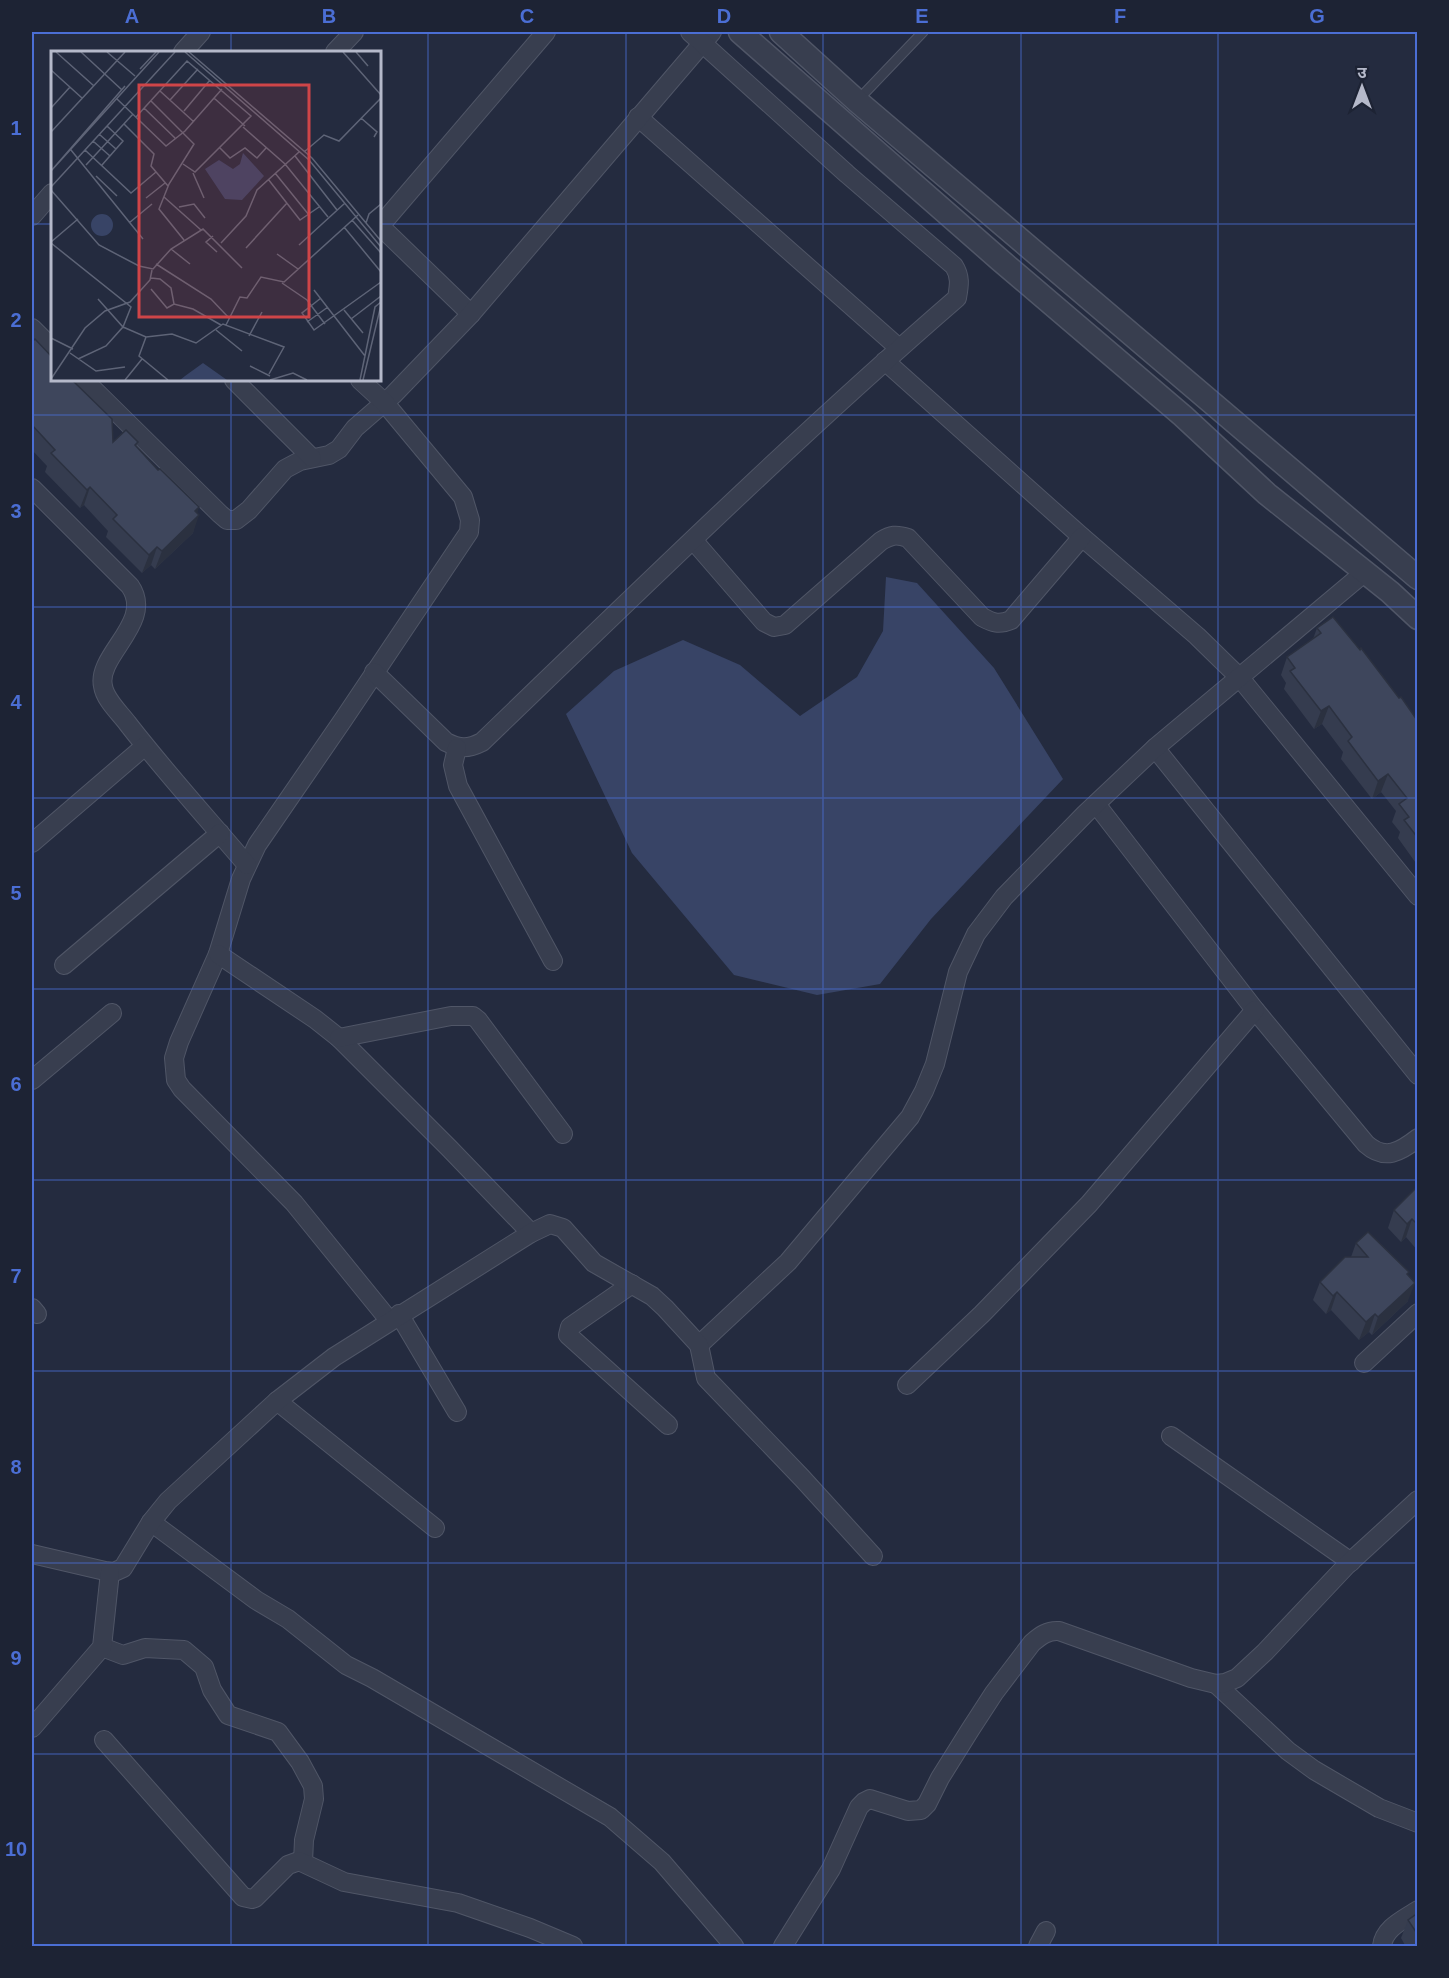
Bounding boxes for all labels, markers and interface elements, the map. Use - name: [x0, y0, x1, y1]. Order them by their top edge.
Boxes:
- text: A: [125, 5, 139, 27]
- text: B: [322, 5, 336, 27]
- text: C: [520, 5, 534, 27]
- text: D: [717, 5, 731, 27]
- text: E: [915, 5, 929, 27]
- text: F: [1114, 5, 1126, 27]
- text: G: [1309, 5, 1325, 27]
- inset map: [51, 51, 381, 381]
- north arrow: [1332, 57, 1392, 117]
- text: उ: [1357, 64, 1367, 81]
- text: 1: [10, 117, 22, 139]
- text: 2: [10, 309, 22, 331]
- text: 3: [10, 500, 22, 522]
- text: 4: [10, 691, 22, 713]
- text: 5: [10, 882, 22, 904]
- text: 6: [10, 1073, 22, 1095]
- text: 7: [10, 1265, 22, 1287]
- text: 8: [10, 1456, 22, 1478]
- text: 9: [10, 1647, 22, 1669]
- text: 10: [5, 1838, 27, 1860]

